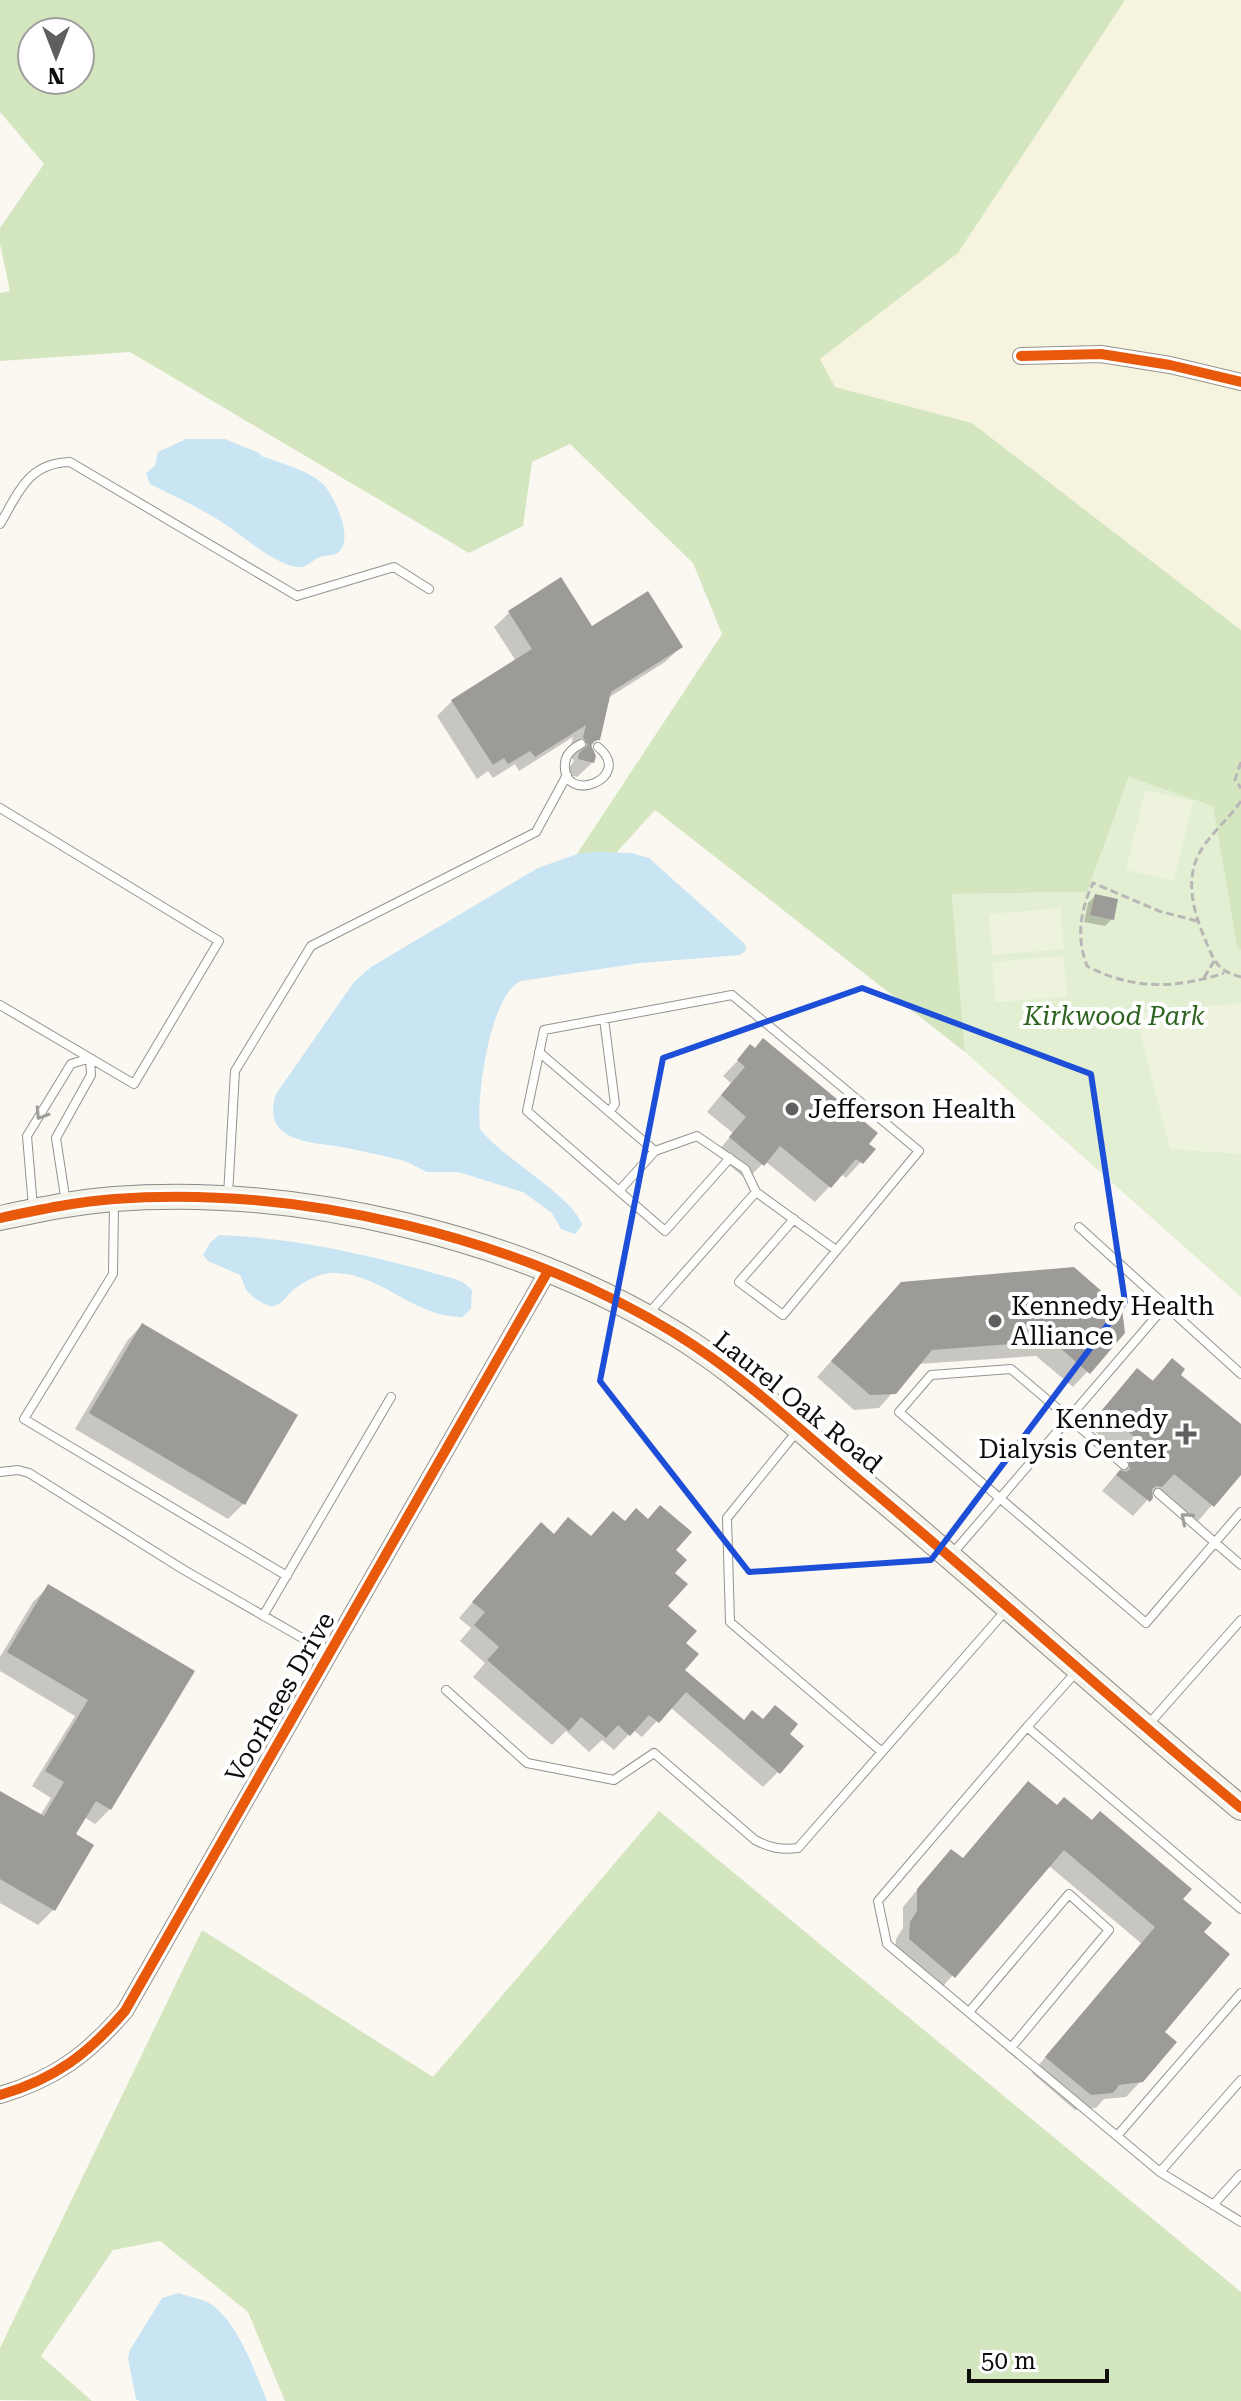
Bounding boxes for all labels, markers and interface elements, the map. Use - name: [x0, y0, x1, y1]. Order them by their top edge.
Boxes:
- north arrow: [16, 16, 96, 96]
- text: N: [47, 63, 64, 88]
- park label: Kirkwood Park: [1022, 1001, 1206, 1031]
- place label: Jefferson Health: [808, 1094, 1016, 1124]
- marker: Jefferson Health: [783, 1100, 801, 1118]
- one-way arrow: [35, 1105, 50, 1120]
- place label: Kennedy Health Alliance: [1011, 1291, 1215, 1351]
- marker: Kennedy Health Alliance: [986, 1312, 1004, 1330]
- street label: Laurel Oak Road: [708, 1325, 888, 1479]
- place label: Kennedy Dialysis Center: [978, 1404, 1169, 1464]
- marker: Kennedy Dialysis Center: [1175, 1423, 1197, 1445]
- one-way arrow: [1181, 1513, 1196, 1528]
- street label: Voorhees Drive: [219, 1607, 341, 1787]
- scale bar: [969, 2333, 1107, 2383]
- text: 50 m: [981, 2347, 1036, 2375]

